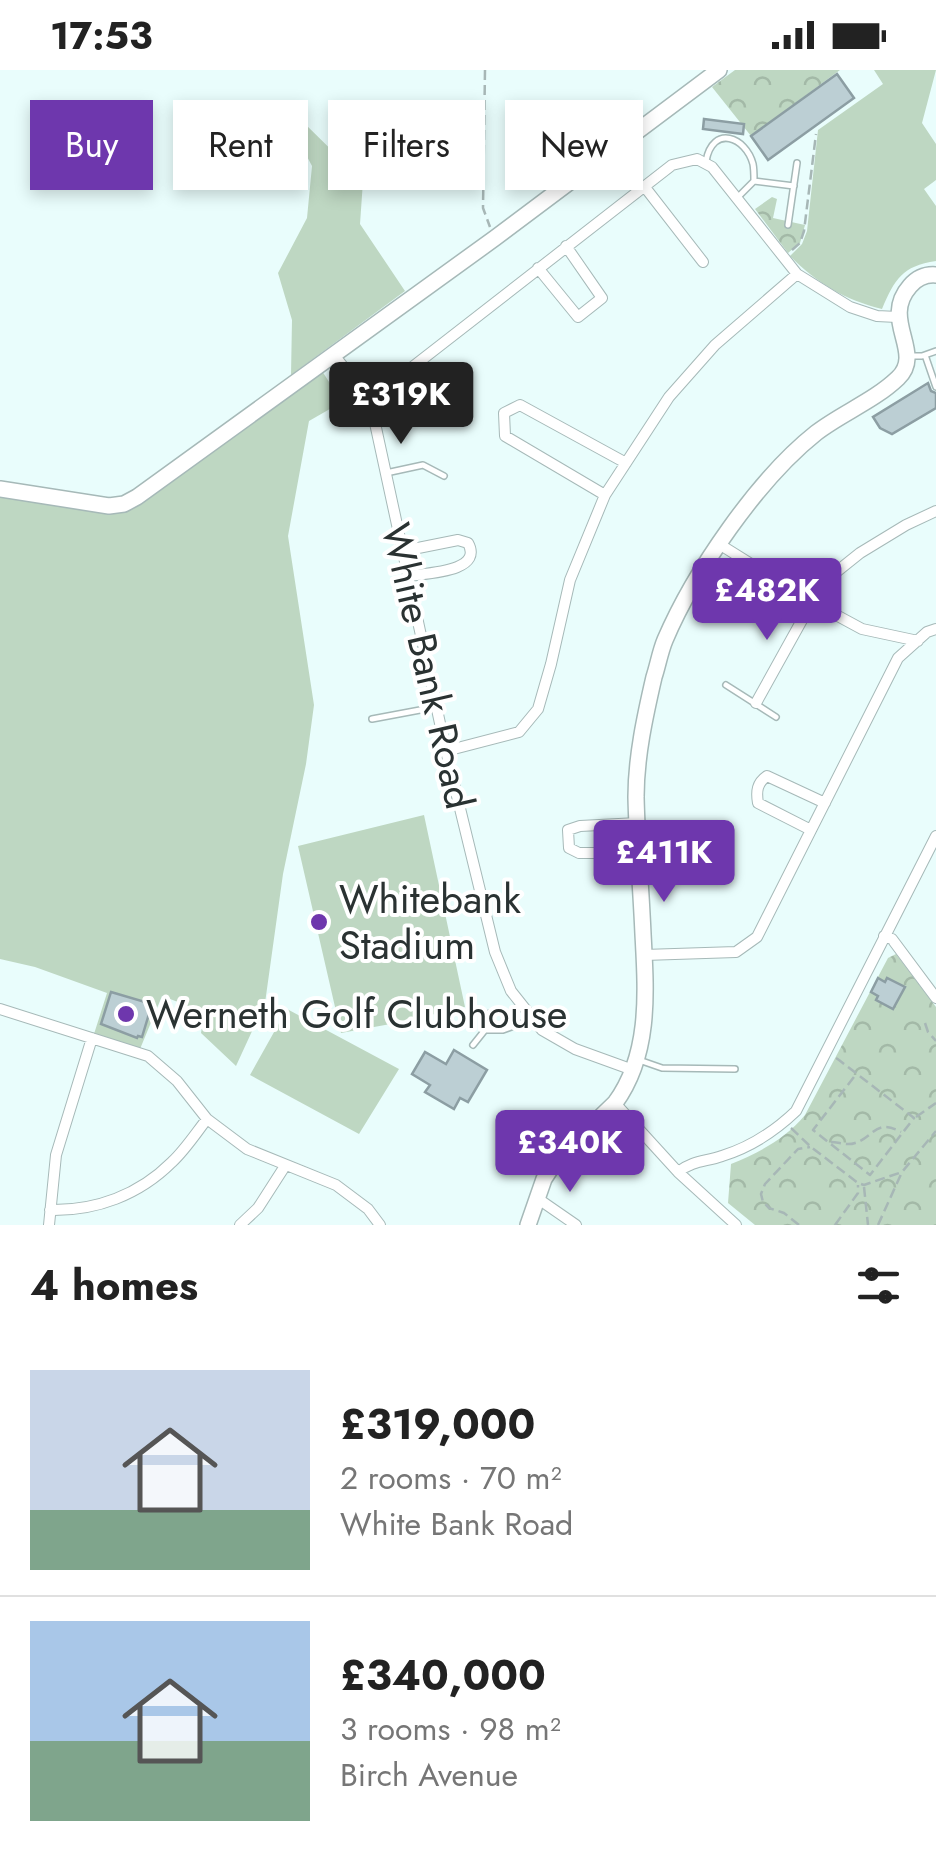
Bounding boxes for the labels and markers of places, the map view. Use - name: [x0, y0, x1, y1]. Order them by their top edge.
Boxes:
- pin: £319K: [331, 362, 471, 447]
- pin: £482K: [697, 558, 837, 643]
- pin: £411K: [594, 820, 734, 905]
- place label: Whitebank Stadium: [339, 870, 521, 974]
- marker: Whitebank Stadium: [308, 911, 330, 933]
- place label: Werneth Golf Clubhouse: [146, 985, 567, 1043]
- marker: Werneth Golf Clubhouse: [115, 1003, 137, 1025]
- pin: £340K: [500, 1110, 640, 1195]

